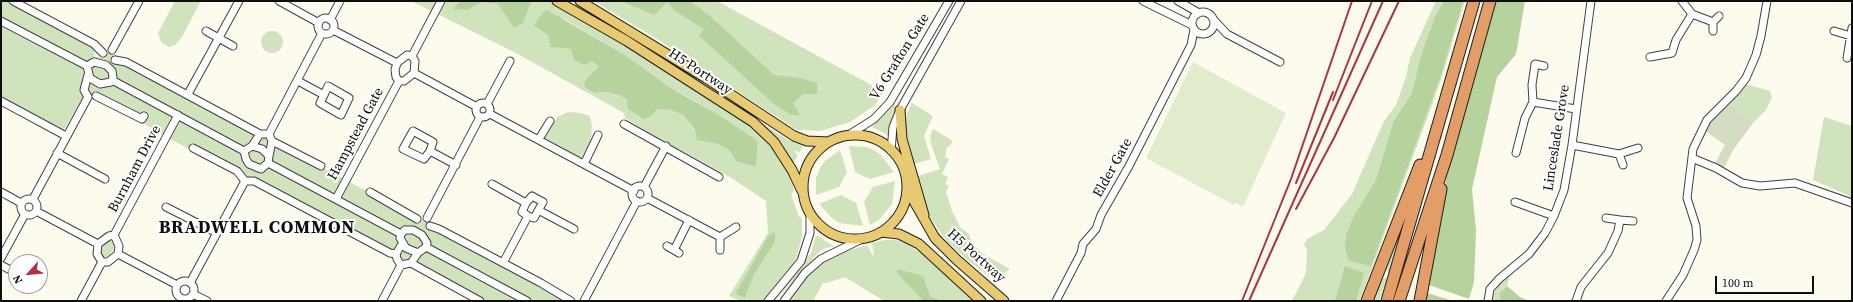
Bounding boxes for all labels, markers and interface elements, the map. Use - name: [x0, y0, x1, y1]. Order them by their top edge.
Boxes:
- street label: V6 Grafton Gate: [867, 11, 933, 103]
- street label: H5 Portway: [665, 45, 735, 99]
- street label: Linceslade Grove: [1540, 84, 1574, 192]
- street label: Hampstead Gate: [324, 85, 388, 183]
- street label: Burnham Drive: [105, 123, 165, 215]
- street label: Elder Gate: [1090, 135, 1136, 201]
- district label: BRADWELL COMMON: [159, 217, 355, 239]
- street label: H5 Portway: [943, 226, 1009, 286]
- north arrow: [8, 254, 48, 294]
- scale bar: [1717, 268, 1816, 294]
- text: N: [9, 272, 26, 286]
- text: 100 m: [1722, 275, 1754, 291]

